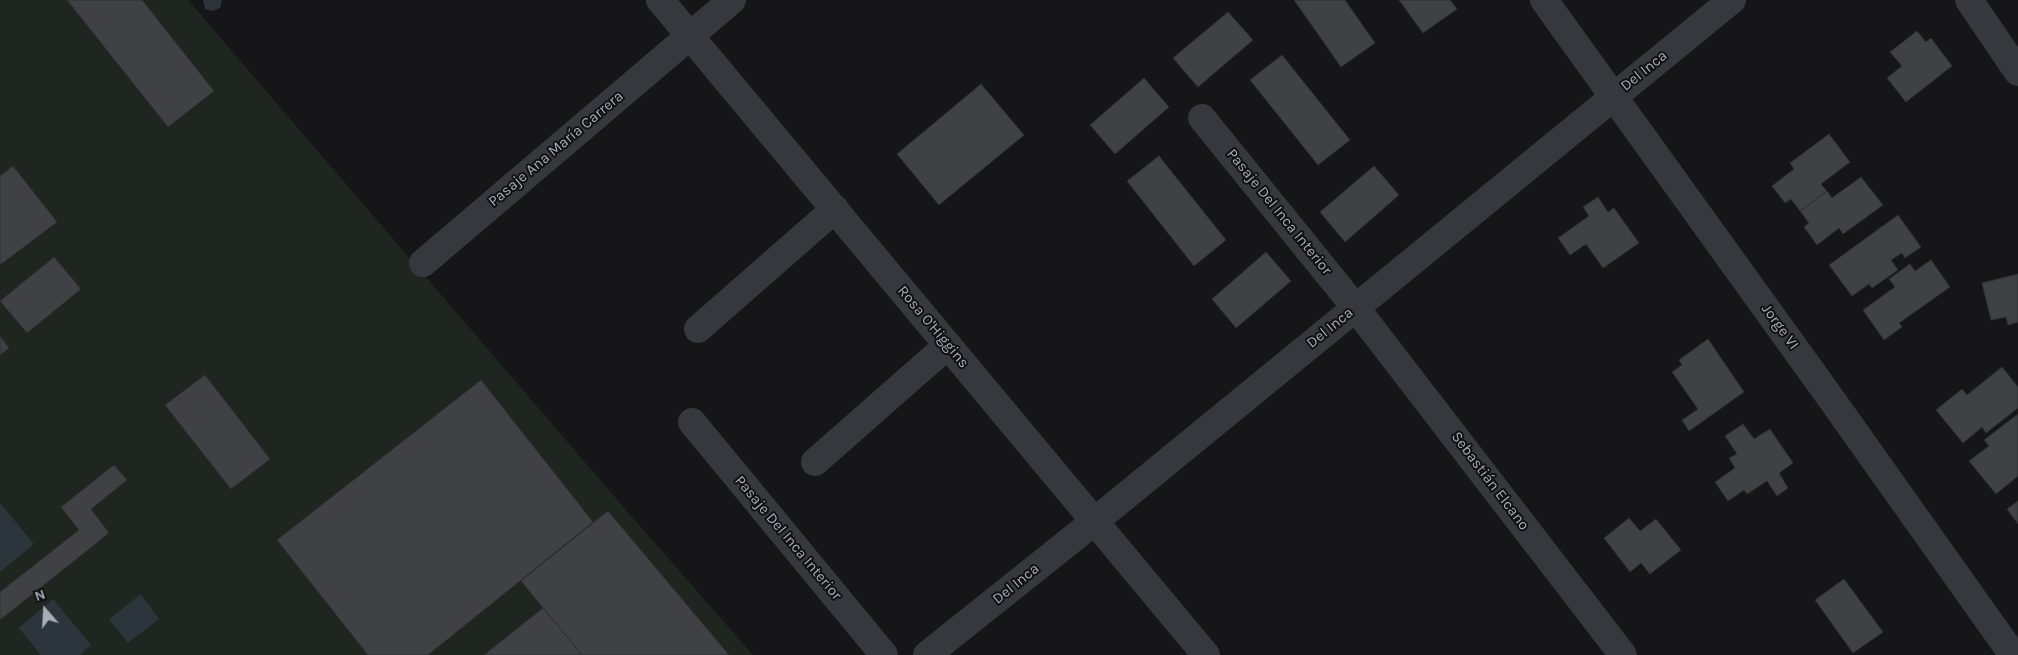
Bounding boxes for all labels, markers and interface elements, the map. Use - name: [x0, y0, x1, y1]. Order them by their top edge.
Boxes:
- street label: Del Inca: [1617, 47, 1671, 95]
- street label: Pasaje Ana María Carrera: [485, 87, 627, 211]
- street label: Pasaje Del Inca Interior: [1223, 145, 1335, 279]
- street label: Rosa O'Higgins: [893, 282, 973, 372]
- street label: Jorge VI: [1757, 301, 1803, 353]
- street label: Del Inca: [1303, 304, 1357, 352]
- street label: Sebastián Elcano: [1447, 428, 1533, 534]
- street label: Pasaje Del Inca Interior: [731, 472, 845, 604]
- street label: Del Inca: [989, 560, 1043, 608]
- north arrow: [20, 585, 70, 635]
- text: N: [32, 586, 47, 605]

